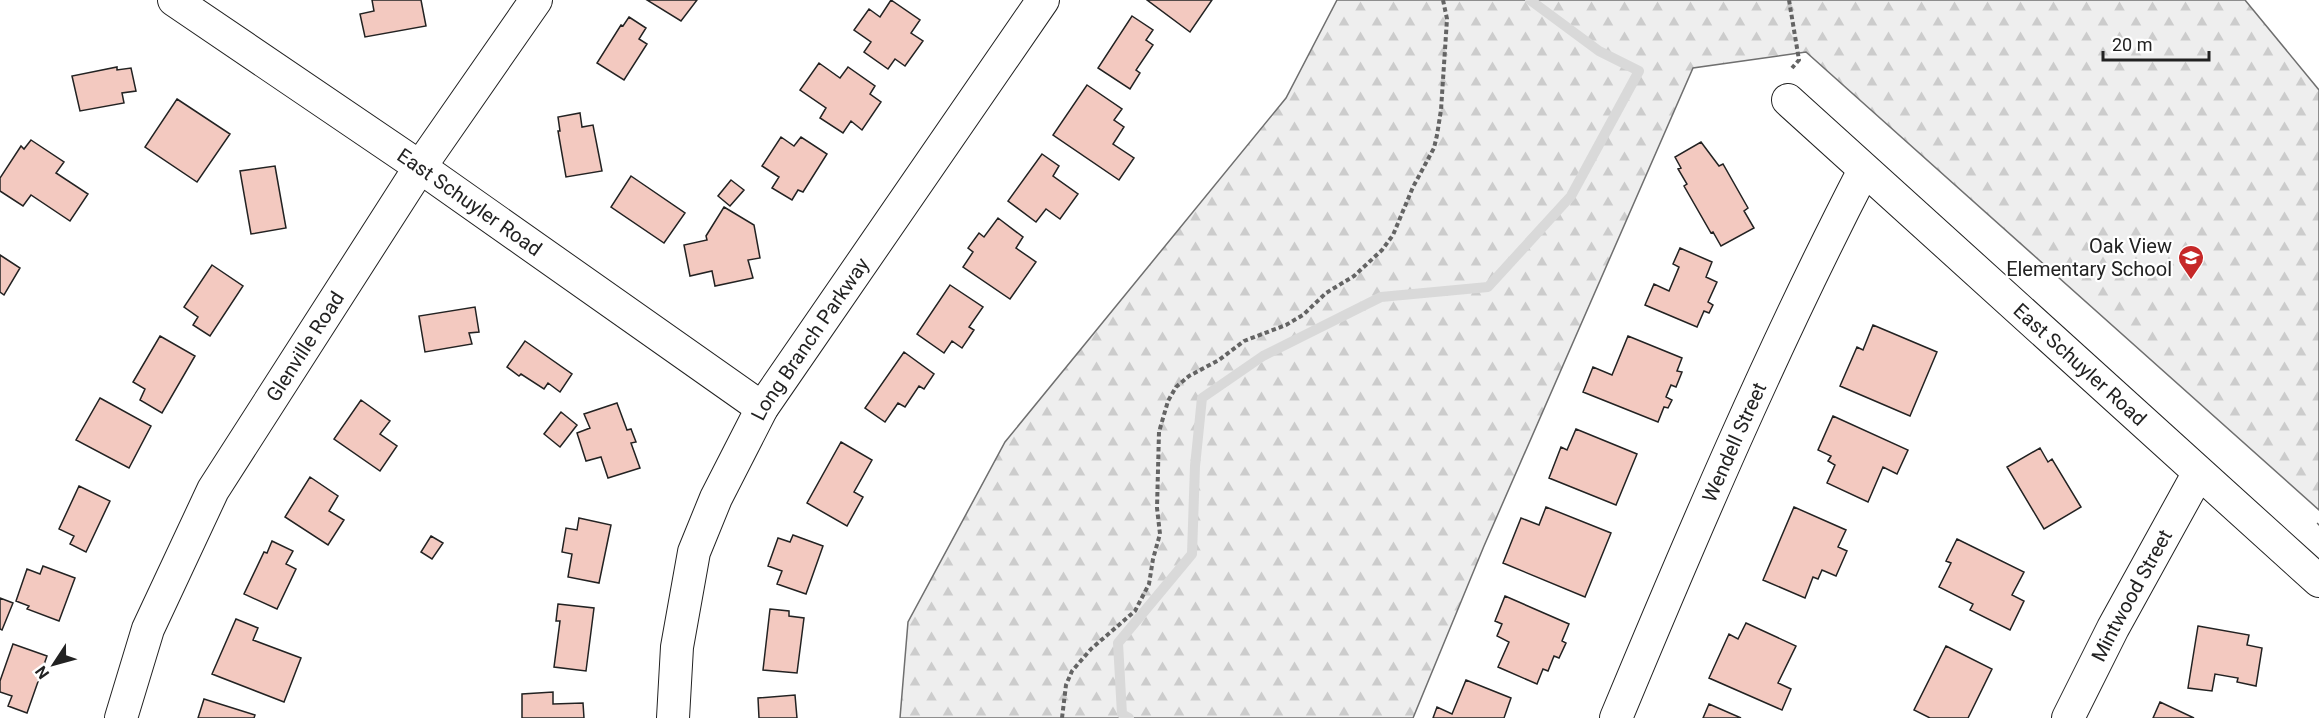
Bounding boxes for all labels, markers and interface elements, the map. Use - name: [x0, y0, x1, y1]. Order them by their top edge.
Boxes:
- scale bar: [2103, 24, 2210, 62]
- text: 20 m: [2112, 34, 2152, 55]
- street label: East Schuyler Road: [393, 143, 546, 261]
- place label: Oak View Elementary School: [2006, 234, 2172, 281]
- school or university icon: Oak View Elementary School: [2176, 243, 2206, 281]
- street label: Long Branch Parkway: [746, 252, 874, 424]
- street label: Glenville Road: [261, 287, 349, 406]
- street label: East Schuyler Road: [2009, 298, 2151, 431]
- street label: Wendell Street: [1697, 379, 1771, 506]
- street label: Mintwood Street: [2086, 525, 2177, 666]
- north arrow: [24, 634, 84, 694]
- text: N: [31, 662, 53, 683]

